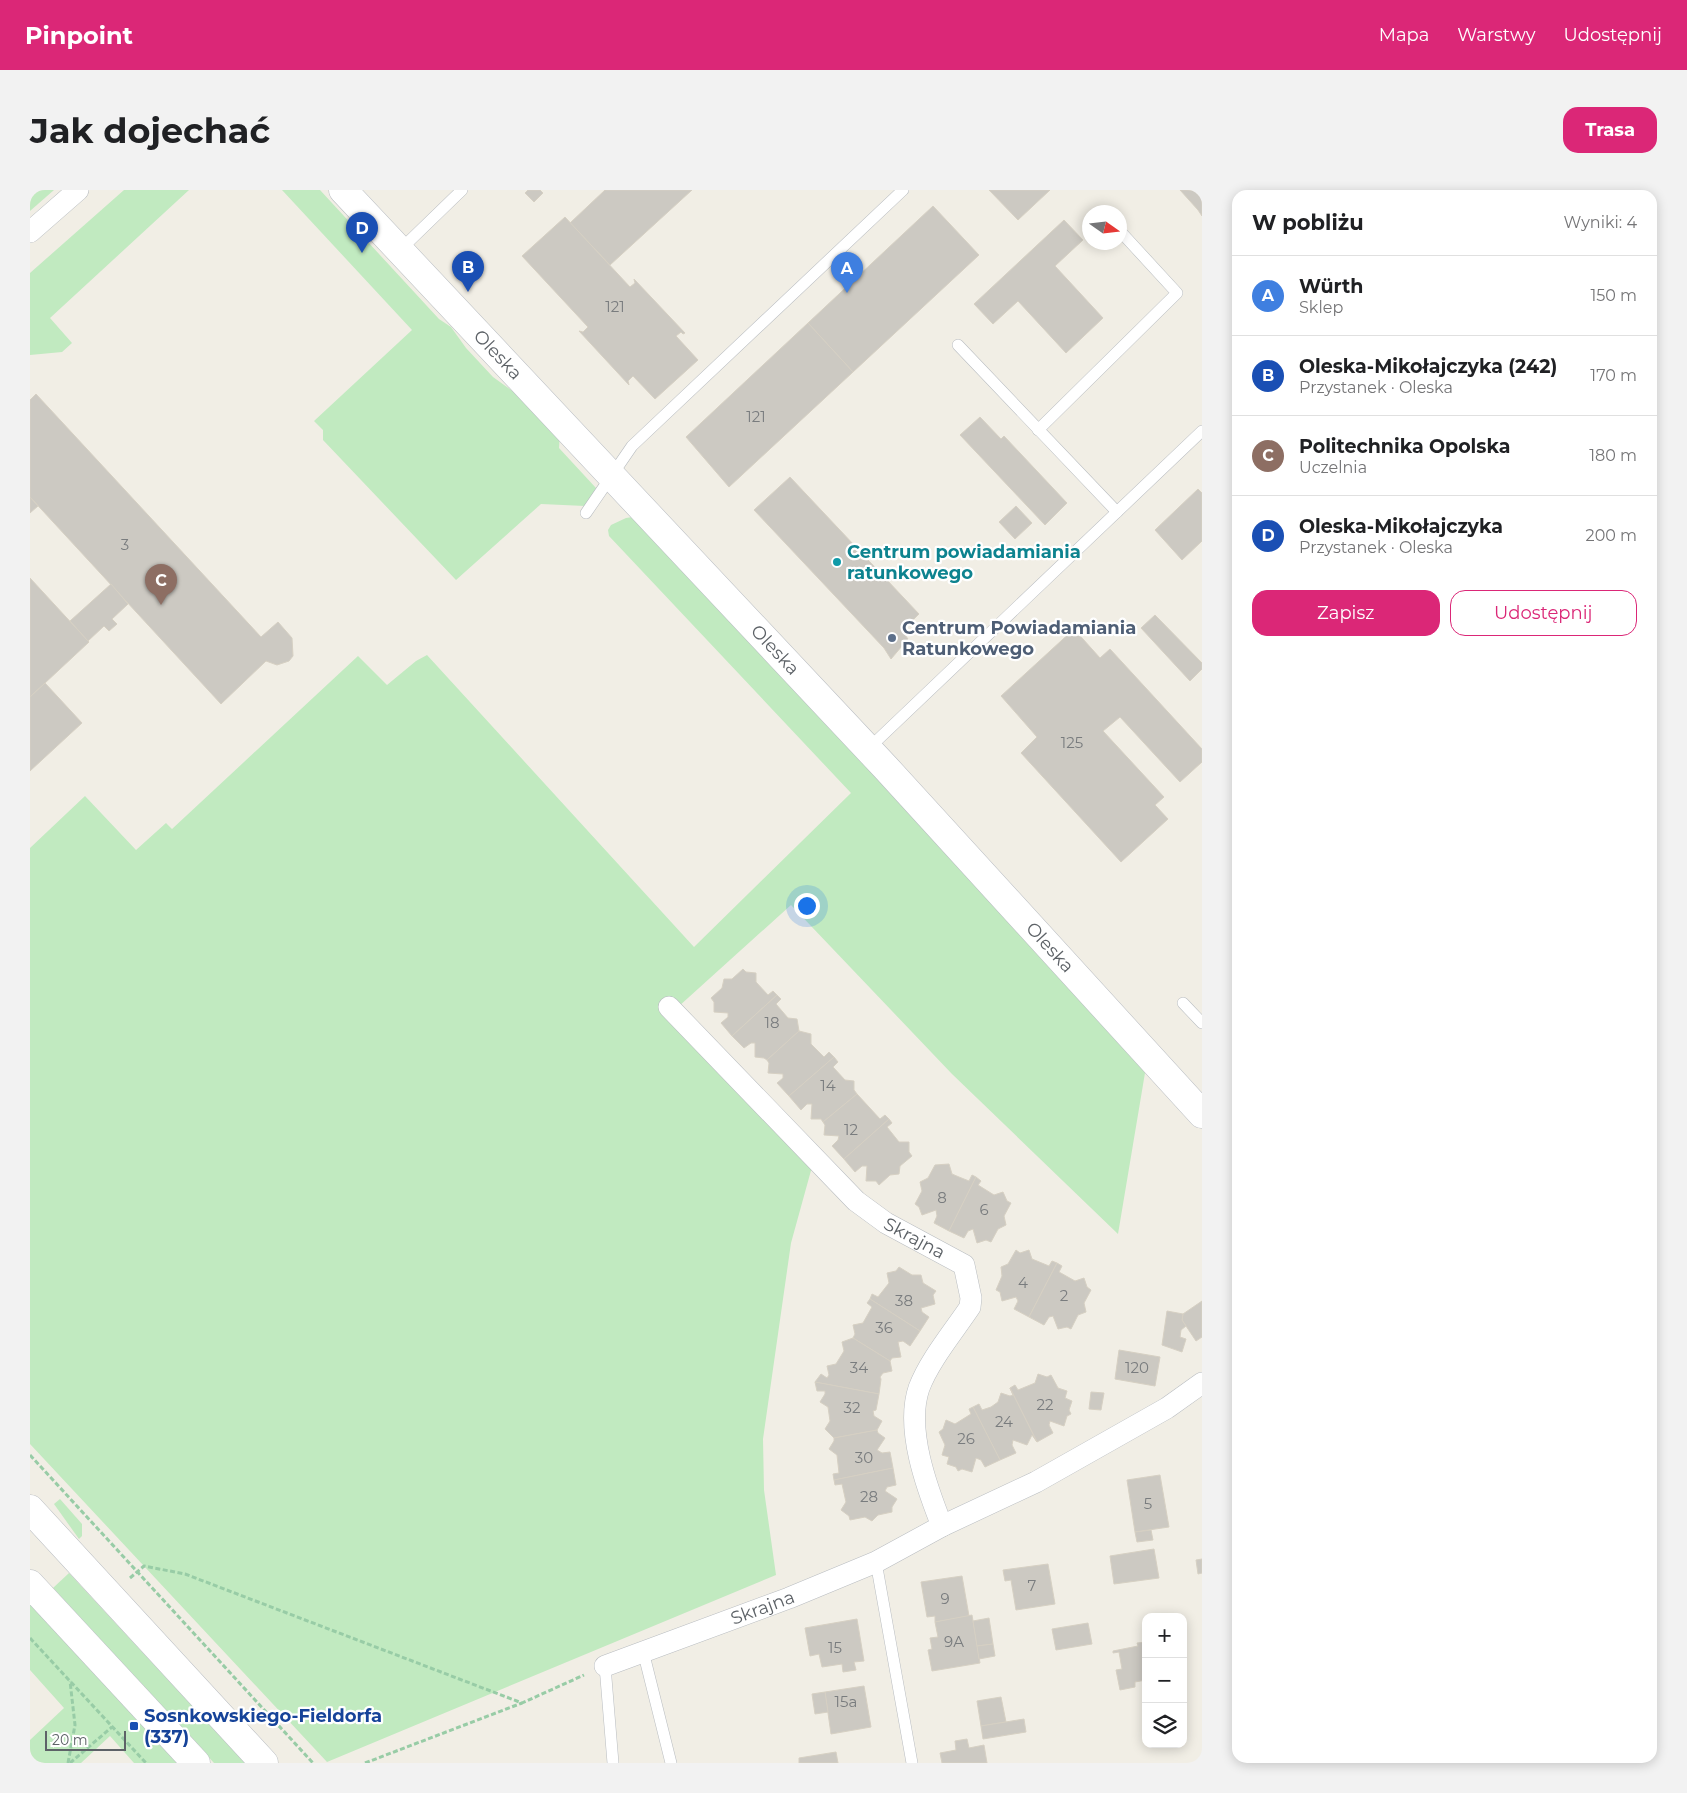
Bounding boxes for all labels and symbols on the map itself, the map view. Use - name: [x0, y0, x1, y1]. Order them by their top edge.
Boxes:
- north arrow: [1082, 205, 1127, 250]
- pin: D: [346, 212, 378, 253]
- pin: B: [452, 251, 484, 292]
- pin: A: [831, 252, 863, 293]
- house number: 121: [605, 297, 625, 316]
- street label: Oleska: [469, 325, 527, 384]
- house number: 121: [746, 407, 766, 426]
- house number: 3: [121, 535, 129, 554]
- place label: Centrum powiadamiania ratunkowego: [847, 541, 1081, 584]
- marker: Centrum powiadamiania ratunkowego: [831, 556, 843, 568]
- pin: C: [145, 564, 177, 605]
- place label: Centrum Powiadamiania Ratunkowego: [902, 617, 1136, 660]
- street label: Oleska: [746, 620, 804, 680]
- marker: Centrum Powiadamiania Ratunkowego: [886, 632, 898, 644]
- house number: 125: [1061, 733, 1083, 752]
- your location: [794, 893, 820, 919]
- street label: Oleska: [1021, 918, 1078, 977]
- house number: 18: [765, 1013, 780, 1032]
- house number: 14: [820, 1076, 836, 1095]
- house number: 12: [844, 1120, 858, 1139]
- house number: 8: [937, 1188, 947, 1207]
- house number: 6: [979, 1200, 989, 1219]
- street label: Skrajna: [880, 1213, 949, 1264]
- house number: 4: [1018, 1273, 1028, 1292]
- house number: 2: [1060, 1286, 1068, 1305]
- house number: 38: [895, 1291, 913, 1310]
- house number: 36: [875, 1318, 893, 1337]
- house number: 34: [850, 1358, 868, 1377]
- house number: 120: [1125, 1358, 1149, 1377]
- house number: 22: [1036, 1395, 1054, 1414]
- house number: 32: [844, 1398, 860, 1417]
- house number: 24: [995, 1412, 1013, 1431]
- house number: 26: [957, 1429, 975, 1448]
- house number: 30: [855, 1448, 873, 1467]
- house number: 28: [860, 1487, 878, 1506]
- house number: 5: [1144, 1494, 1152, 1513]
- house number: 7: [1028, 1576, 1037, 1595]
- street label: Skrajna: [728, 1586, 798, 1630]
- house number: 9: [940, 1589, 950, 1608]
- house number: 9A: [944, 1632, 964, 1651]
- house number: 15: [828, 1638, 842, 1657]
- house number: 15a: [835, 1692, 857, 1711]
- place label: Sosnkowskiego-Fieldorfa (337): [144, 1705, 382, 1748]
- marker: Sosnkowskiego-Fieldorfa (337): [128, 1720, 140, 1732]
- scale bar: [45, 1728, 126, 1751]

